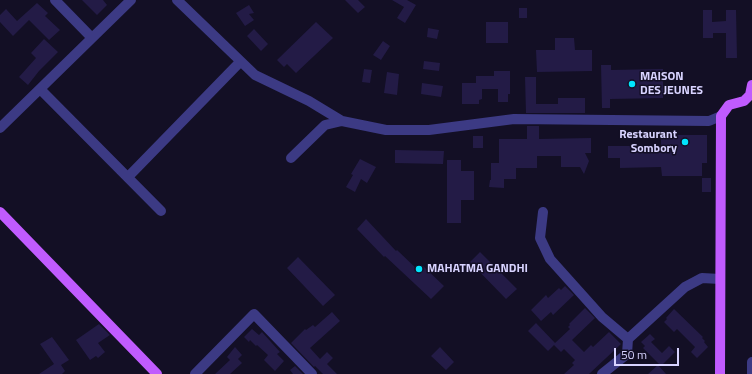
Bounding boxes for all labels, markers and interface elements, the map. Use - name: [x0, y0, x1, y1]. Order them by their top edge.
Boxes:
- place label: MAISON DES JEUNES: [640, 70, 703, 98]
- marker: MAISON DES JEUNES: [627, 79, 637, 89]
- place label: Restaurant Sombory: [619, 128, 677, 156]
- marker: Restaurant Sombory: [680, 137, 690, 147]
- place label: MAHATMA GANDHI: [427, 262, 528, 276]
- marker: MAHATMA GANDHI: [414, 264, 424, 274]
- scale bar: [616, 340, 681, 366]
- text: 50 m: [621, 345, 647, 364]

